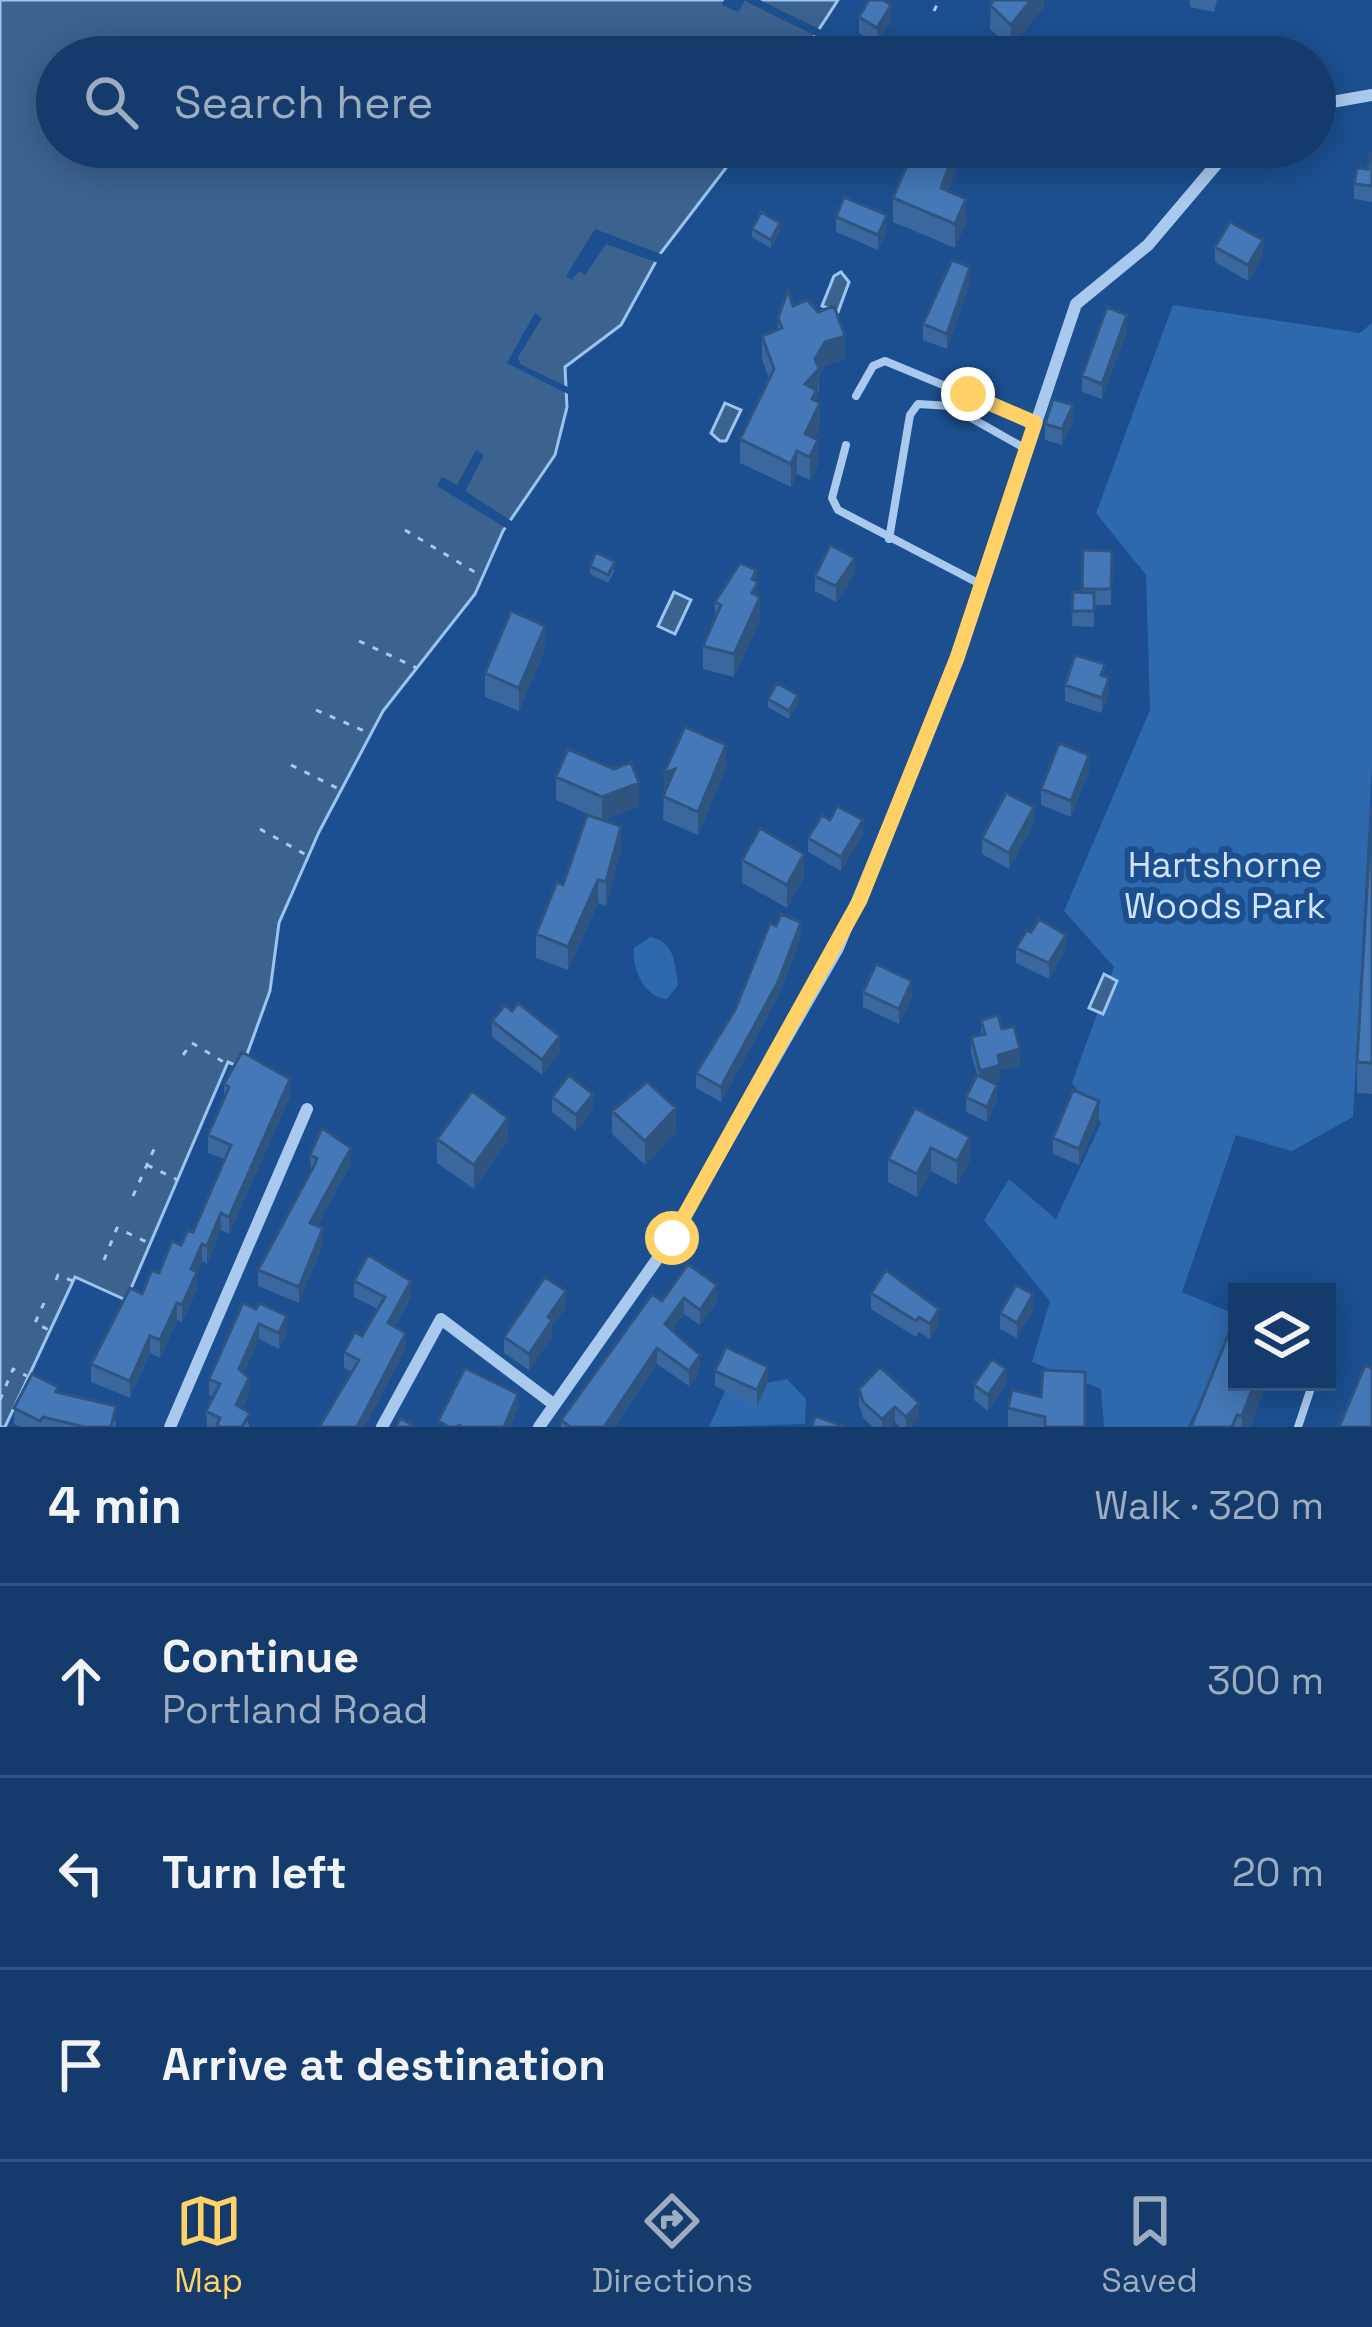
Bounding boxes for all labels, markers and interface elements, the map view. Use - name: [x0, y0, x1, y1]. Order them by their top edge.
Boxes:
- search box: [36, 36, 1336, 168]
- icon: search: [78, 69, 144, 135]
- text: Search here: [174, 74, 433, 131]
- route end: [941, 367, 995, 421]
- park label: Hartshorne Woods Park: [1124, 842, 1326, 929]
- route start: [645, 1211, 699, 1265]
- map controls: [1228, 1283, 1336, 1391]
- button: layers: [1228, 1283, 1336, 1391]
- text: 4 min: [48, 1473, 182, 1538]
- text: Walk · 320 m: [1094, 1481, 1324, 1530]
- text: Continue: [162, 1628, 359, 1685]
- icon: ahead: [48, 1648, 114, 1714]
- text: 300 m: [1207, 1656, 1324, 1705]
- text: Portland Road: [162, 1685, 428, 1734]
- icon: left: [48, 1840, 114, 1906]
- text: Turn left: [162, 1844, 347, 1901]
- text: 20 m: [1232, 1848, 1324, 1897]
- icon: arrive: [48, 2032, 114, 2098]
- text: Arrive at destination: [162, 2036, 606, 2093]
- tab: Map: [174, 2188, 243, 2302]
- tab: Directions: [591, 2188, 753, 2302]
- tab: Saved: [1102, 2188, 1198, 2302]

